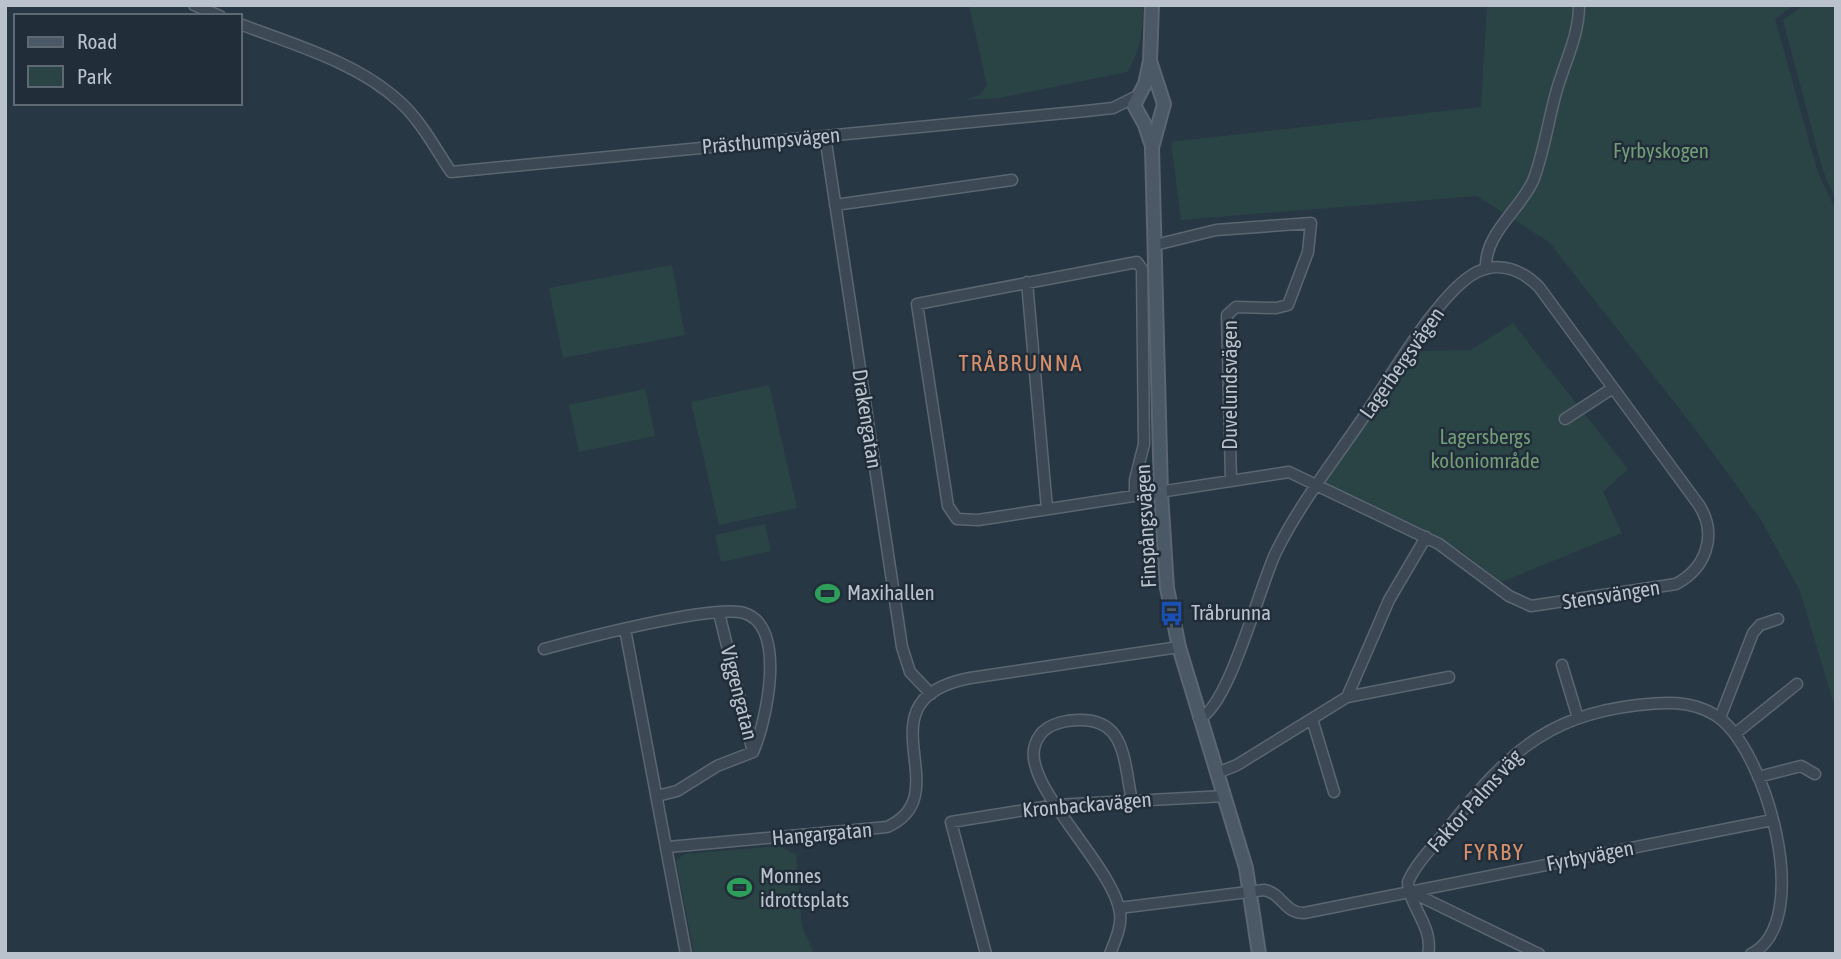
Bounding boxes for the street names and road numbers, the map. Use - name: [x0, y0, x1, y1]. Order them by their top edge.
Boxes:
- street label: Prästhumpsvägen: [701, 122, 841, 158]
- street label: Lagerbergsvägen: [1354, 302, 1448, 423]
- street label: Duvelundsvägen: [1217, 320, 1241, 450]
- street label: Drakengatan: [848, 367, 888, 470]
- street label: Finspångsvägen: [1130, 464, 1160, 588]
- street label: Stensvängen: [1560, 574, 1661, 614]
- street label: Viggengatan: [717, 643, 763, 742]
- street label: Faktor Palms väg: [1422, 744, 1527, 857]
- street label: Kronbackavägen: [1021, 786, 1153, 822]
- street label: Hangargatan: [771, 817, 873, 849]
- street label: Fyrbyvägen: [1544, 835, 1635, 875]

